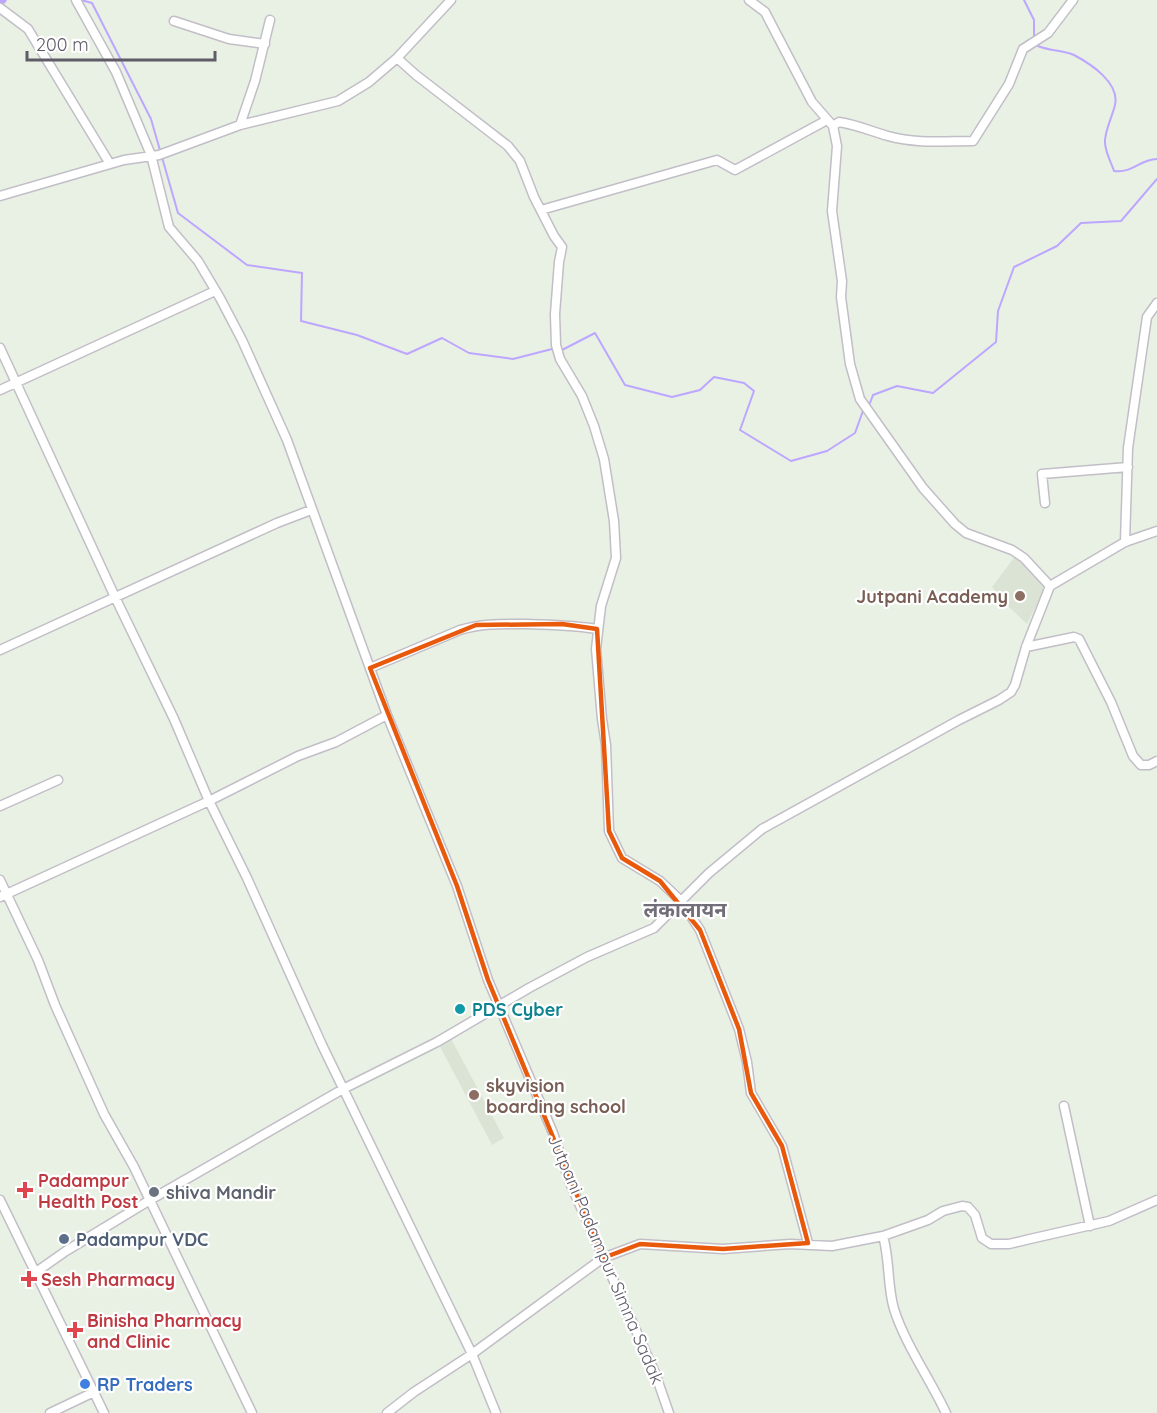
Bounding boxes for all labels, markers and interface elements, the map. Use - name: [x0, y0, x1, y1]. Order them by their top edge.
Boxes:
- scale bar: [27, 24, 214, 62]
- text: 200 m: [36, 33, 89, 56]
- place label: Jutpani Academy: [856, 585, 1008, 608]
- marker: Jutpani Academy: [1013, 589, 1027, 603]
- district label: लंकालायन: [644, 897, 727, 922]
- place label: PDS Cyber: [472, 998, 563, 1021]
- marker: PDS Cyber: [453, 1002, 467, 1016]
- place label: skyvision boarding school: [486, 1074, 626, 1118]
- marker: skyvision boarding school: [467, 1088, 481, 1102]
- street label: Jutpani Padampur Simna Sadak: [543, 1130, 669, 1388]
- place label: Padampur Health Post: [38, 1169, 139, 1213]
- marker: Padampur Health Post: [16, 1181, 34, 1199]
- place label: shiva Mandir: [166, 1181, 276, 1204]
- marker: shiva Mandir: [147, 1185, 161, 1199]
- place label: Padampur VDC: [76, 1228, 208, 1251]
- marker: Padampur VDC: [57, 1232, 71, 1246]
- place label: Sesh Pharmacy: [41, 1268, 175, 1291]
- marker: Sesh Pharmacy: [22, 1272, 36, 1286]
- place label: Binisha Pharmacy and Clinic: [87, 1309, 242, 1353]
- marker: Binisha Pharmacy and Clinic: [68, 1323, 82, 1337]
- place label: RP Traders: [97, 1373, 193, 1396]
- marker: RP Traders: [78, 1377, 92, 1391]

